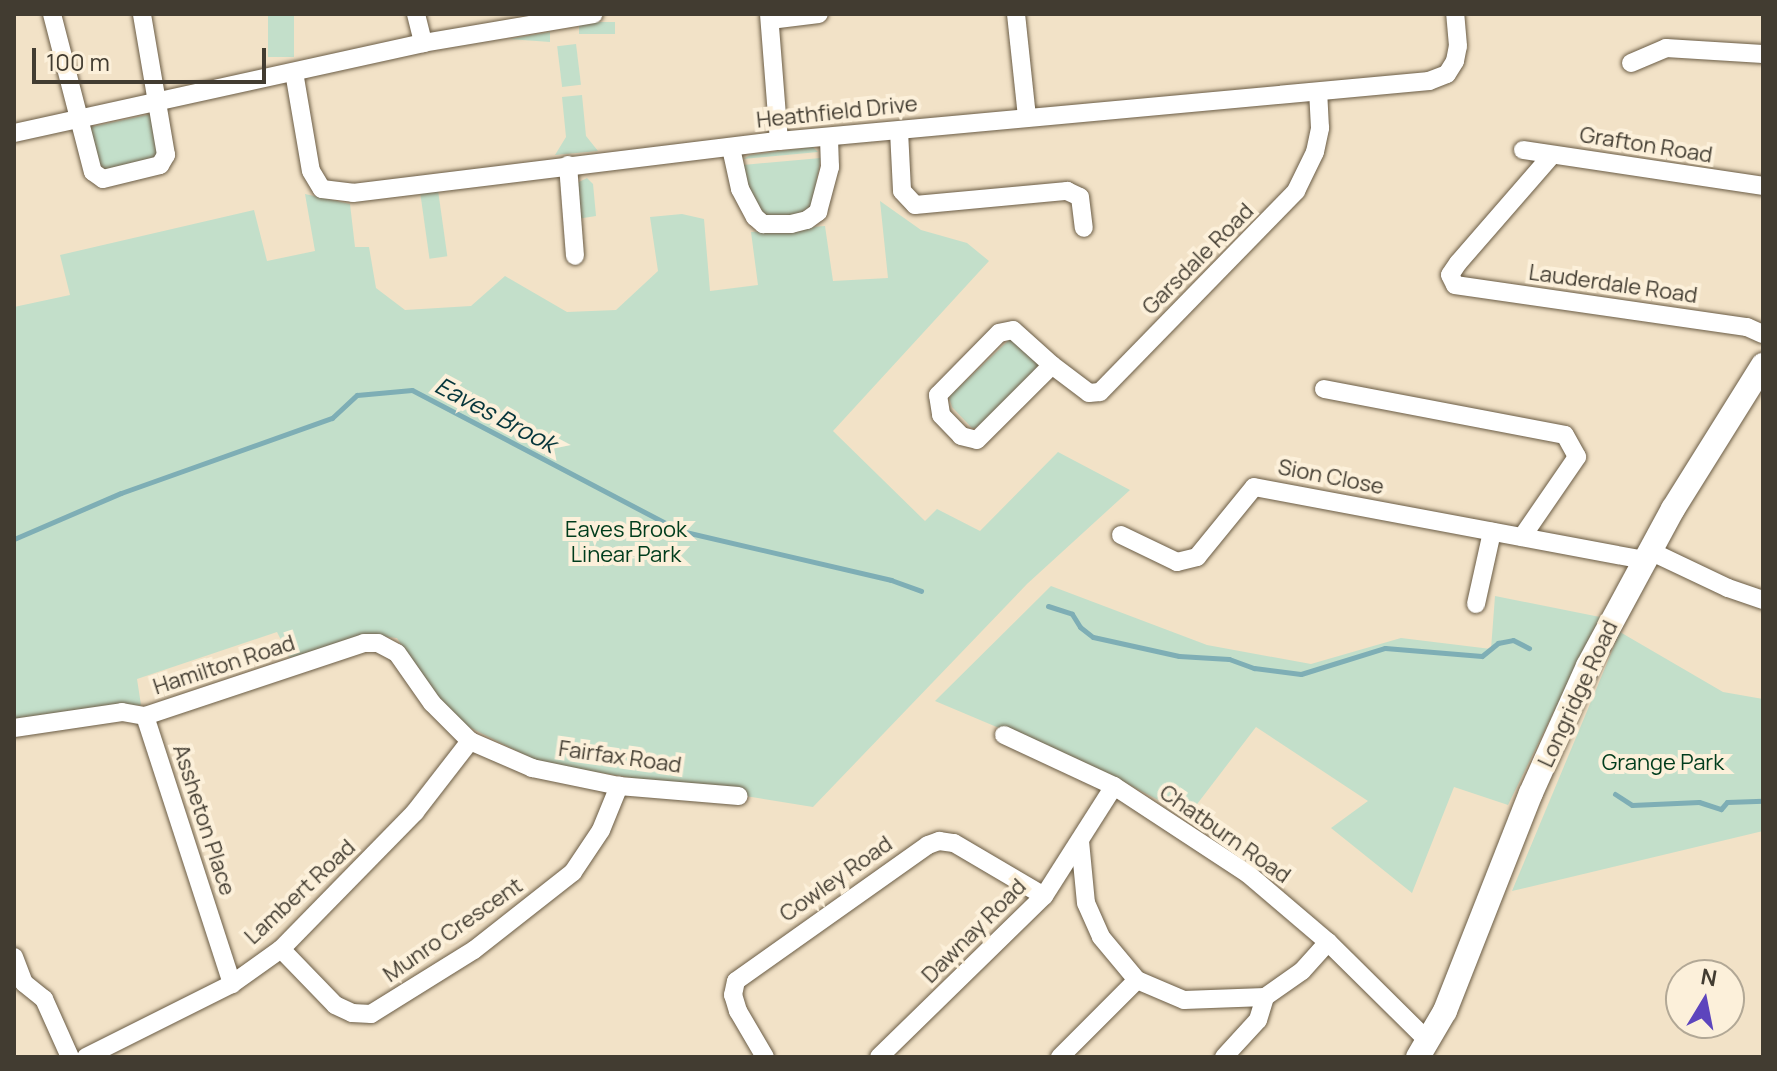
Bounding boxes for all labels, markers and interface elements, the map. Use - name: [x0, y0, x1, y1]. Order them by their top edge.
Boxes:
- scale bar: [36, 32, 270, 82]
- text: 100 m: [46, 45, 110, 78]
- street label: Heathfield Drive: [755, 90, 919, 134]
- street label: Grafton Road: [1578, 121, 1714, 169]
- street label: Garsdale Road: [1137, 198, 1259, 320]
- street label: Lauderdale Road: [1527, 259, 1699, 309]
- water label: Eaves Brook: [430, 370, 562, 458]
- street label: Sion Close: [1276, 454, 1386, 500]
- park label: Eaves Brook Linear Park: [565, 516, 687, 568]
- street label: Longridge Road: [1532, 616, 1624, 772]
- street label: Hamilton Road: [150, 630, 298, 700]
- street label: Fairfax Road: [557, 735, 683, 779]
- street label: Assheton Place: [167, 741, 241, 899]
- park label: Grange Park: [1602, 750, 1724, 776]
- street label: Chatburn Road: [1155, 779, 1295, 889]
- street label: Cowley Road: [775, 831, 897, 927]
- street label: Lambert Road: [239, 834, 361, 950]
- street label: Munro Crescent: [378, 872, 528, 988]
- street label: Dawnay Road: [917, 874, 1031, 988]
- north arrow: [1665, 959, 1745, 1039]
- text: N: [1698, 961, 1719, 993]

